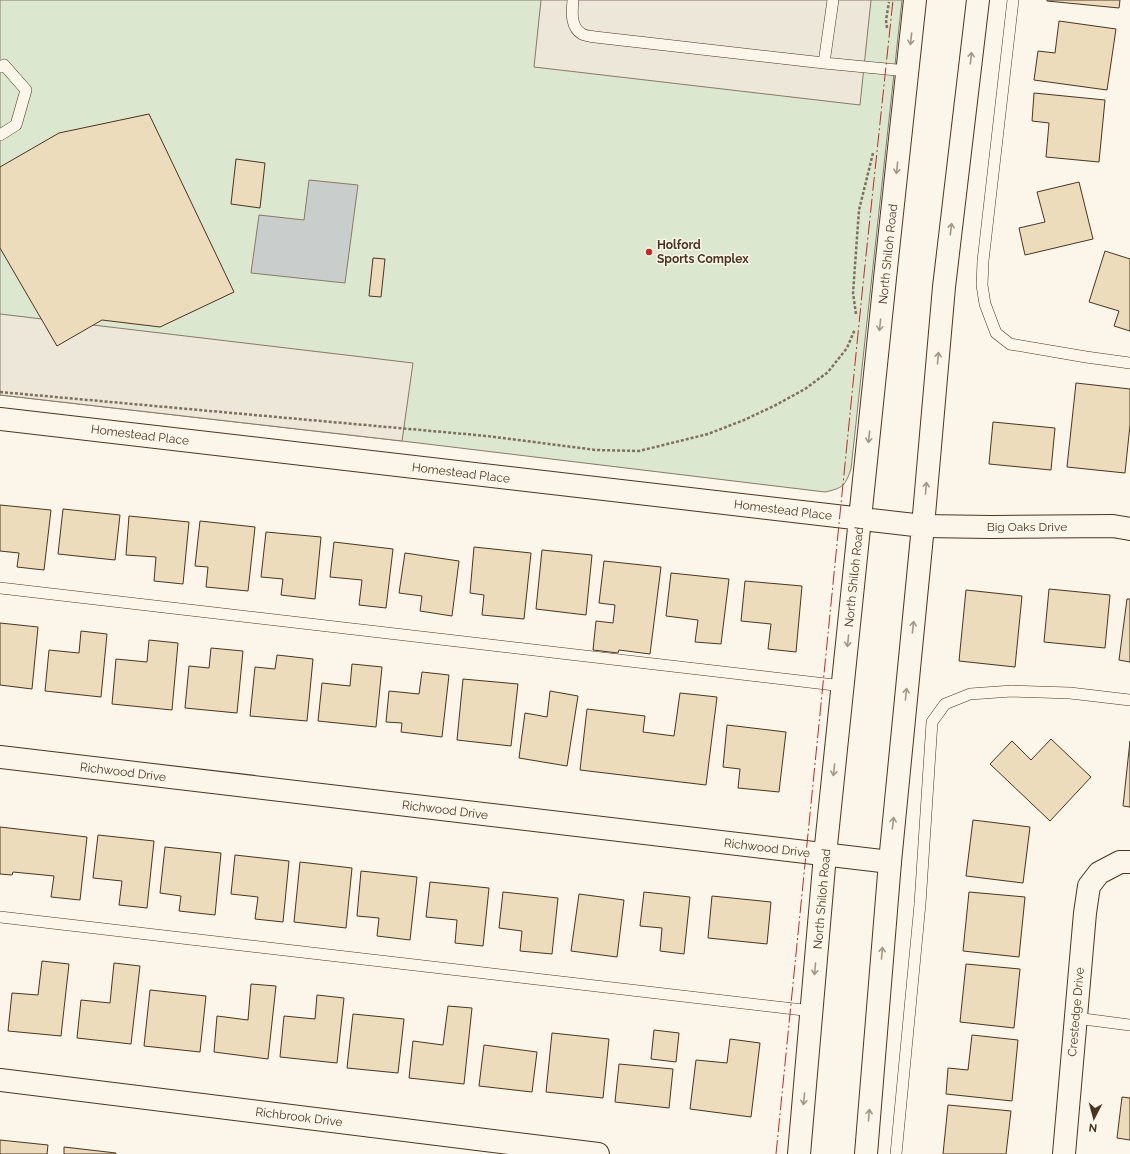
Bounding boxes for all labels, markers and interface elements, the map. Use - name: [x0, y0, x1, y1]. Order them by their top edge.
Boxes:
- one-way arrow: [907, 32, 915, 45]
- one-way arrow: [967, 52, 975, 65]
- one-way arrow: [893, 161, 901, 174]
- street label: North Shiloh Road: [876, 203, 900, 305]
- one-way arrow: [947, 223, 955, 236]
- place label: Holford Sports Complex: [657, 238, 749, 266]
- marker: Holford Sports Complex: [644, 247, 654, 257]
- one-way arrow: [876, 318, 884, 331]
- one-way arrow: [934, 352, 942, 365]
- street label: Homestead Place: [90, 422, 190, 448]
- one-way arrow: [865, 430, 872, 443]
- street label: Homestead Place: [411, 460, 511, 486]
- one-way arrow: [923, 481, 930, 494]
- street label: Homestead Place: [733, 497, 833, 523]
- street label: Big Oaks Drive: [987, 520, 1067, 534]
- street label: North Shiloh Road: [842, 526, 866, 628]
- one-way arrow: [909, 620, 917, 633]
- one-way arrow: [844, 634, 851, 647]
- one-way arrow: [902, 688, 910, 701]
- street label: Richwood Drive: [79, 760, 167, 784]
- one-way arrow: [830, 763, 838, 776]
- street label: Richwood Drive: [401, 798, 489, 822]
- one-way arrow: [890, 817, 897, 830]
- street label: Richwood Drive: [723, 836, 811, 860]
- street label: North Shiloh Road: [811, 848, 833, 950]
- one-way arrow: [879, 947, 886, 960]
- one-way arrow: [812, 962, 819, 975]
- street label: Crestedge Drive: [1065, 967, 1087, 1057]
- one-way arrow: [801, 1092, 808, 1105]
- north arrow: [1074, 1098, 1114, 1138]
- street label: Richbrook Drive: [255, 1105, 343, 1129]
- one-way arrow: [865, 1109, 873, 1122]
- text: N: [1088, 1121, 1098, 1134]

